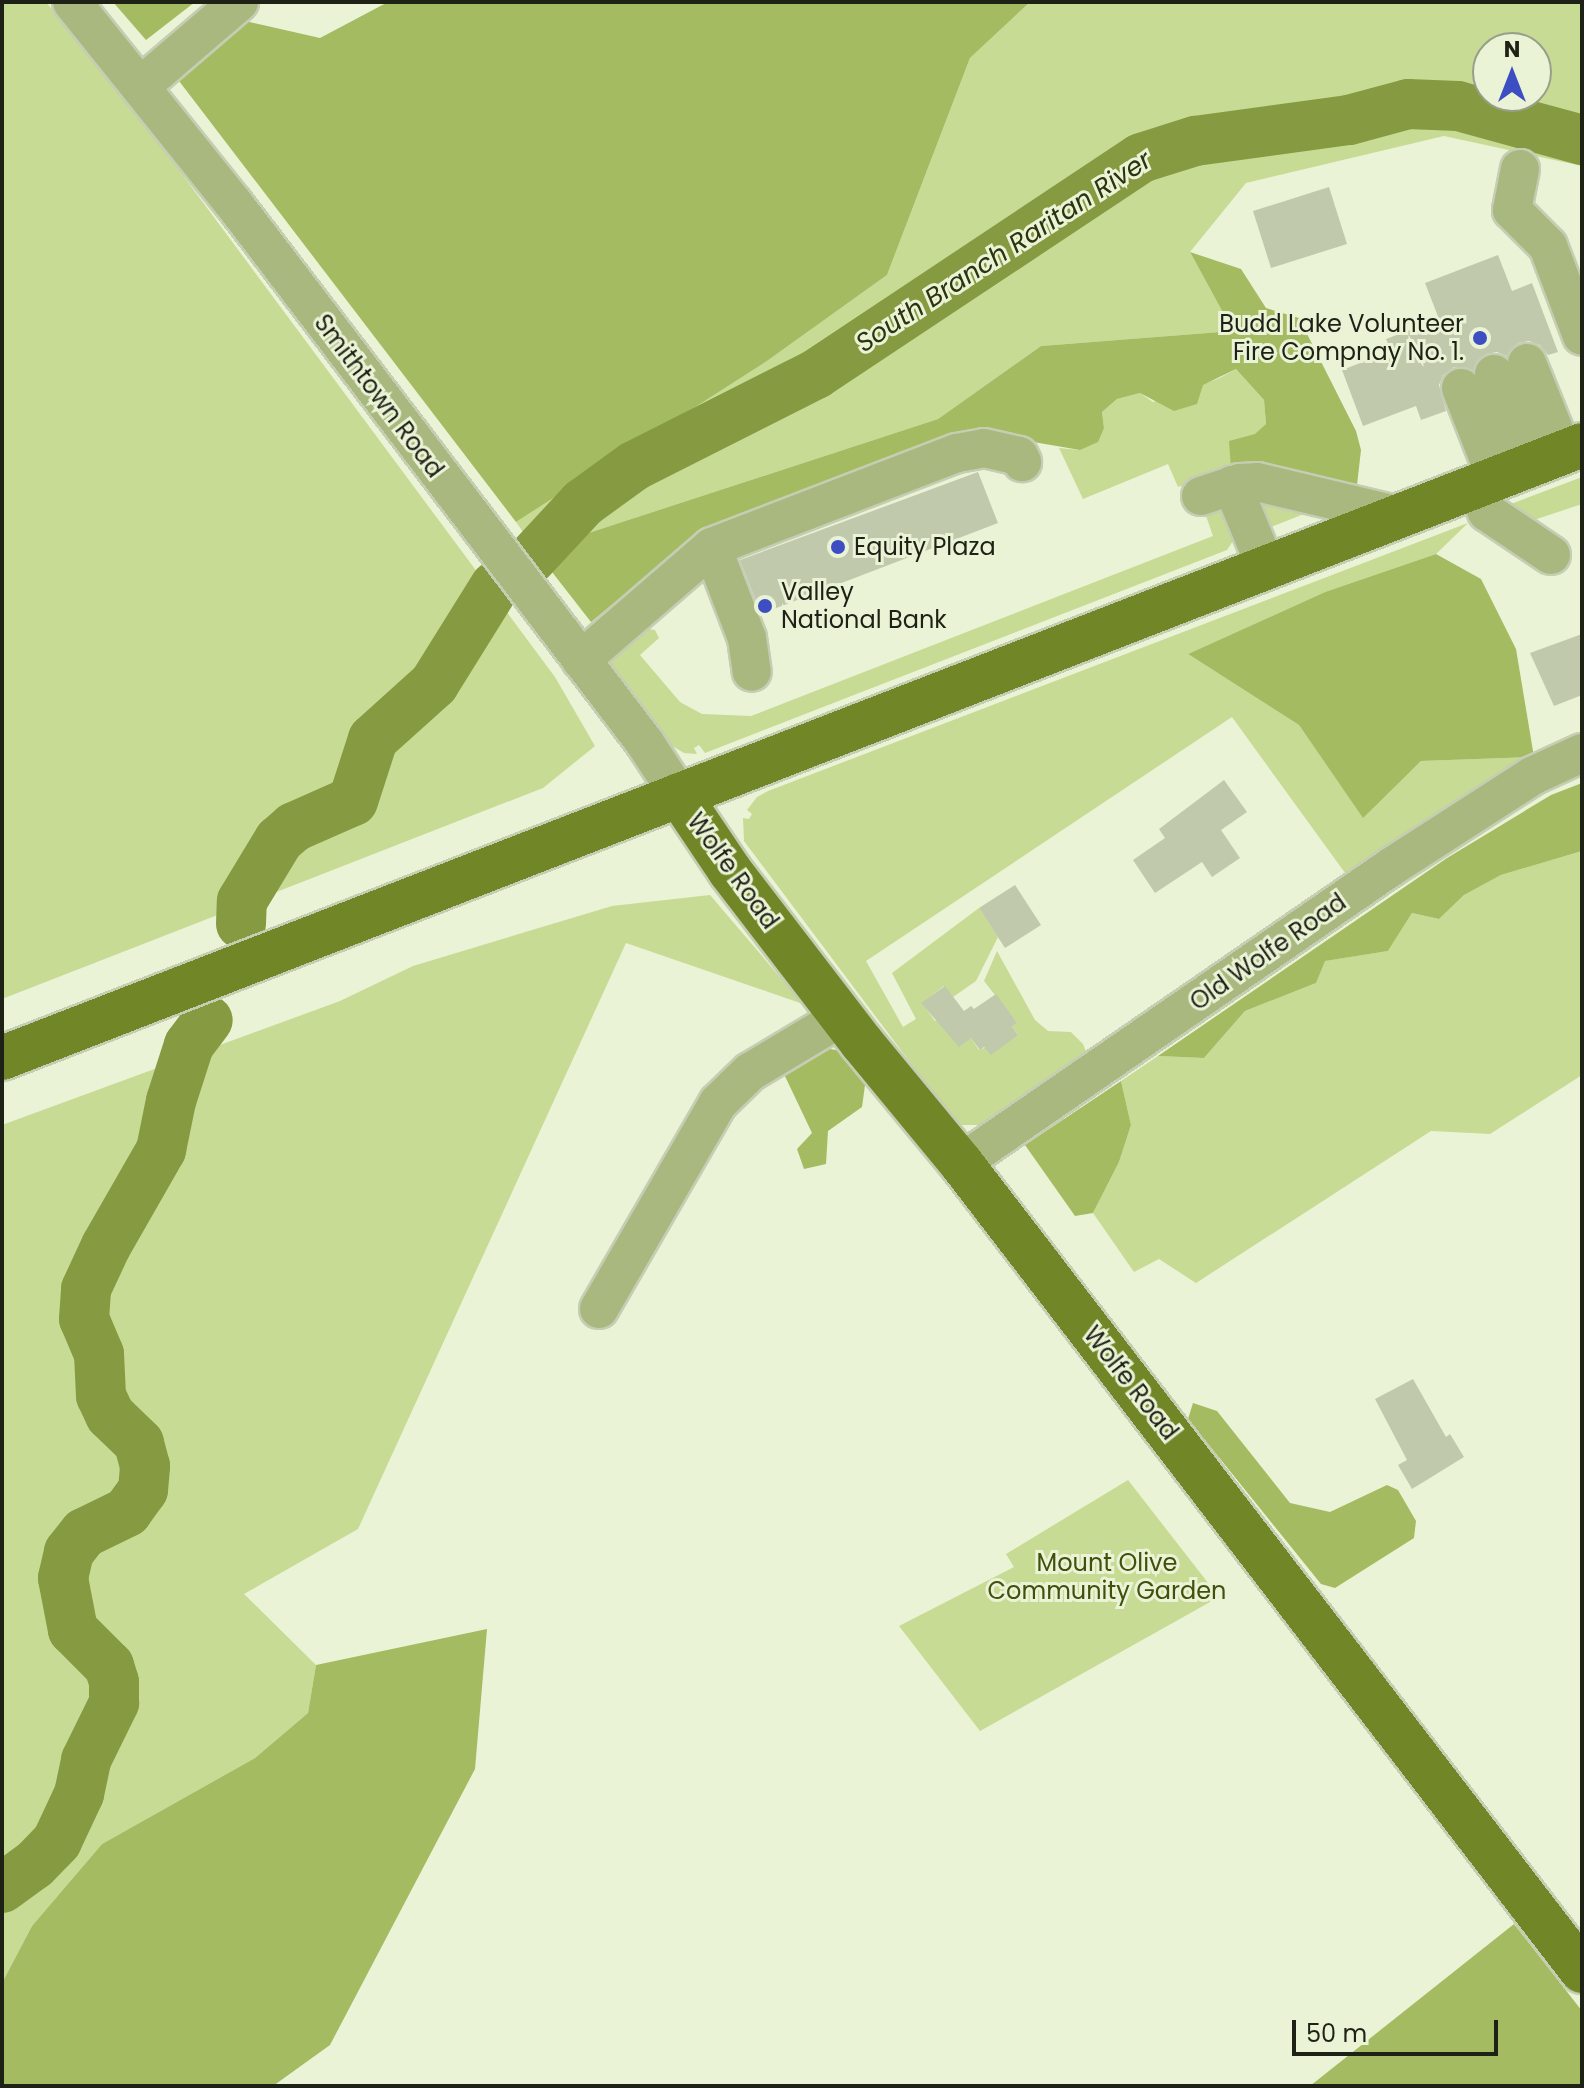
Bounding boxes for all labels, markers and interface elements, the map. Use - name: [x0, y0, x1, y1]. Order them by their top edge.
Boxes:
- north arrow: [1472, 32, 1552, 112]
- text: N: [1504, 34, 1520, 65]
- water label: South Branch Raritan River: [850, 145, 1158, 359]
- street label: Smithtown Road: [308, 309, 450, 483]
- place label: Budd Lake Volunteer Fire Compnay No. 1.: [1219, 310, 1464, 366]
- marker: Budd Lake Volunteer Fire Compnay No. 1.: [1471, 329, 1489, 347]
- place label: Equity Plaza: [854, 533, 996, 561]
- marker: Equity Plaza: [829, 538, 847, 556]
- place label: Valley National Bank: [781, 578, 947, 634]
- marker: Valley National Bank: [756, 597, 774, 615]
- street label: Wolfe Road: [681, 807, 785, 935]
- street label: Old Wolfe Road: [1185, 888, 1351, 1016]
- street label: Wolfe Road: [1078, 1320, 1184, 1446]
- park label: Mount Olive Community Garden: [988, 1549, 1226, 1605]
- scale bar: [1296, 2004, 1502, 2054]
- text: 50 m: [1306, 2017, 1367, 2050]

